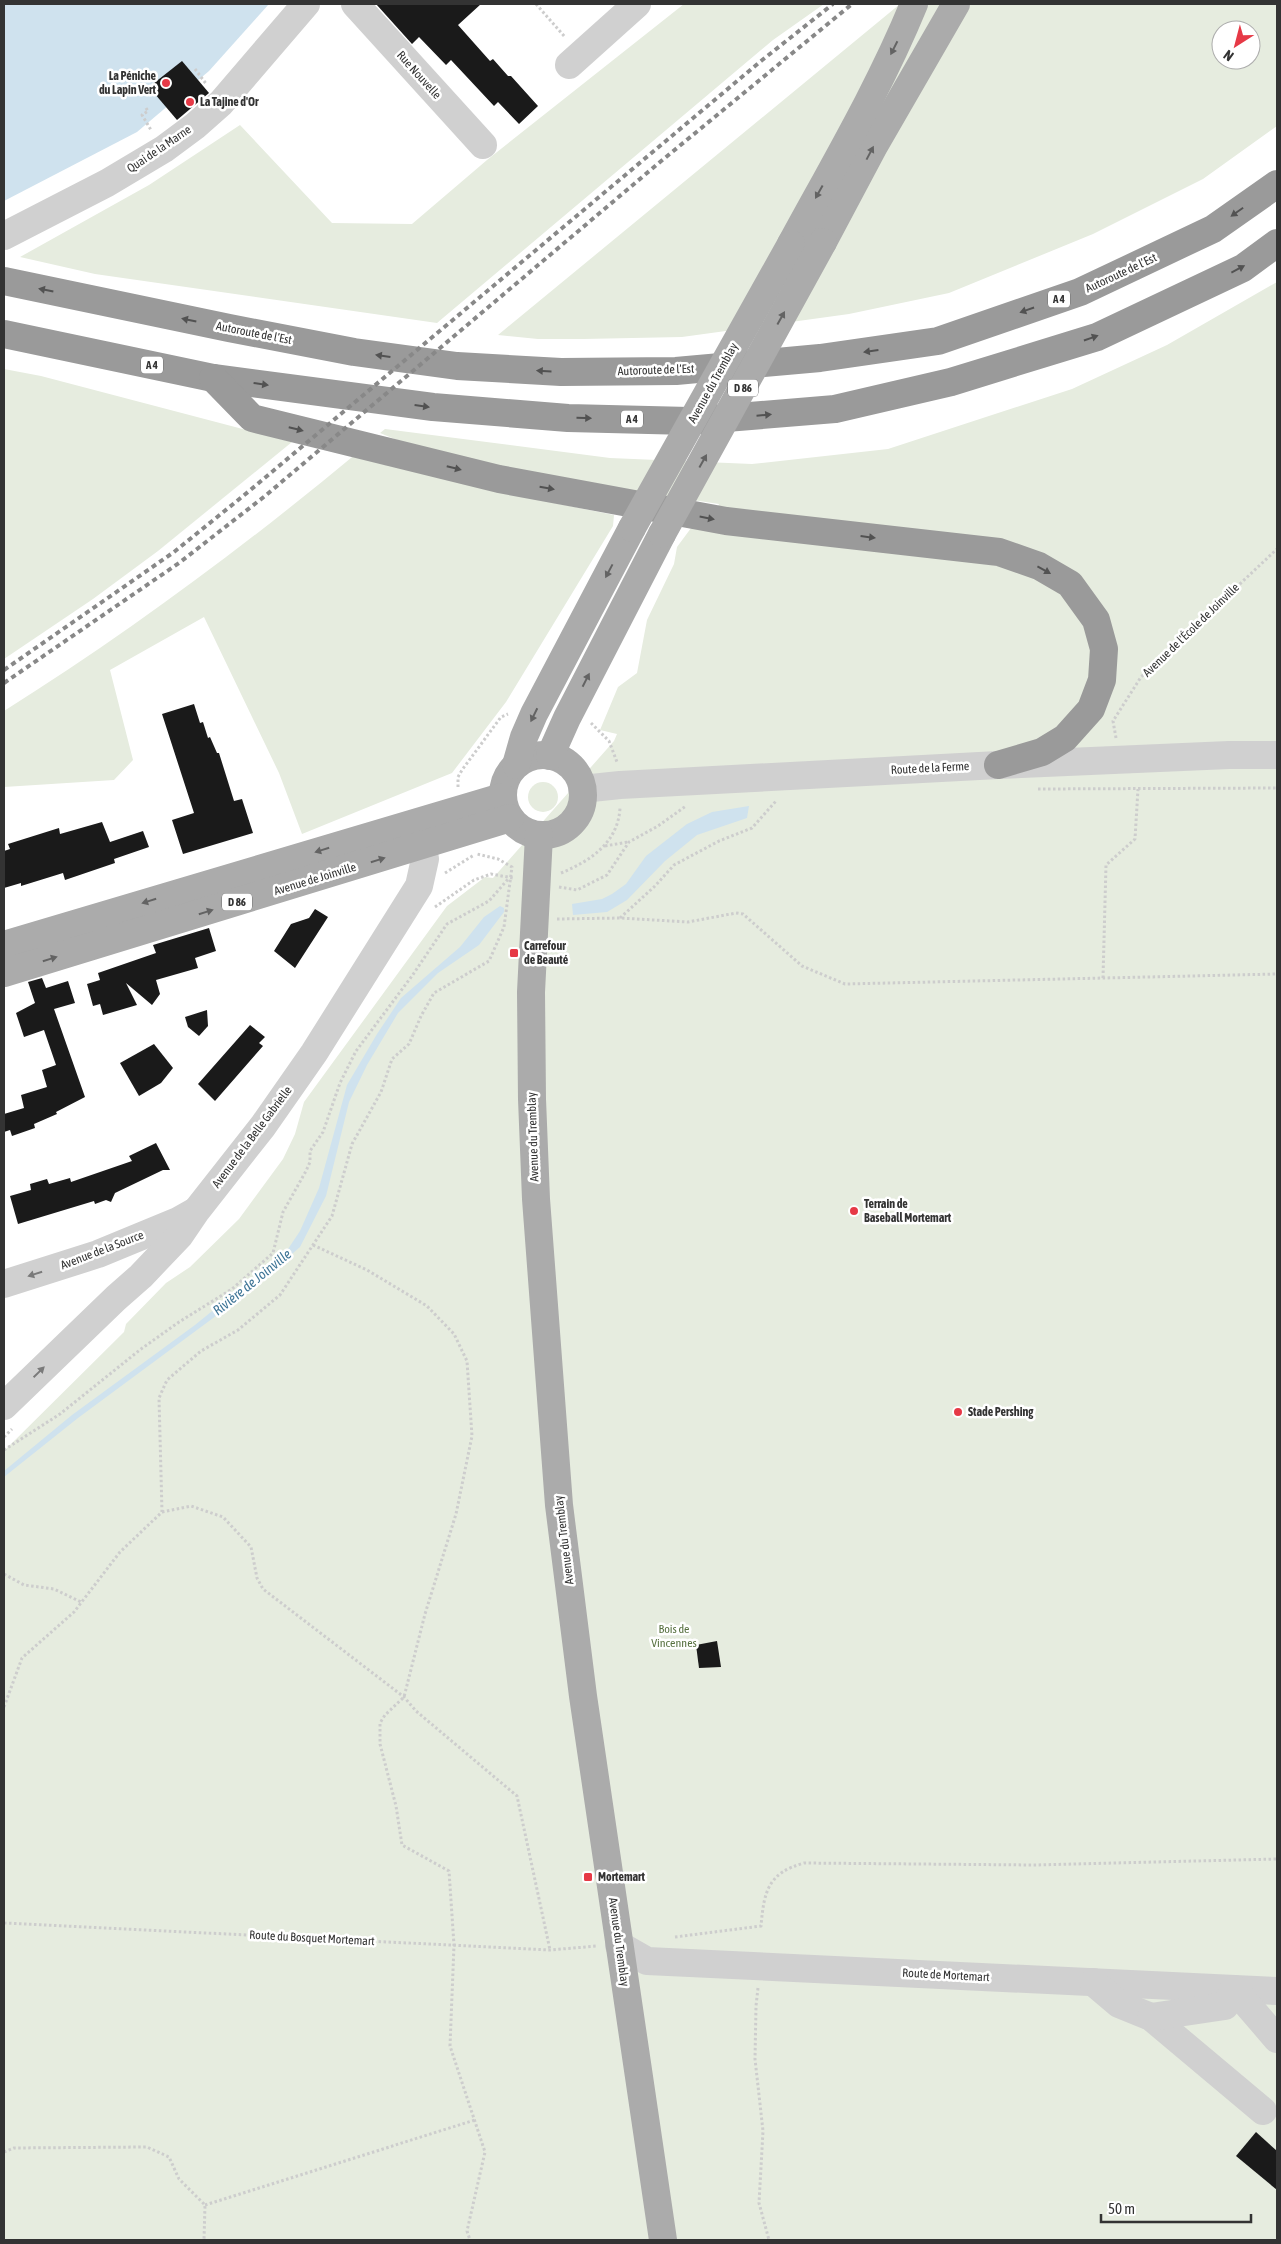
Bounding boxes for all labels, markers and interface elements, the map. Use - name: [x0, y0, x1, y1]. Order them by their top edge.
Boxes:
- north arrow: [1211, 20, 1261, 70]
- one-way arrow: [890, 41, 898, 56]
- text: N: [1220, 47, 1236, 64]
- street label: Rue Nouvelle: [394, 48, 444, 102]
- place label: La Péniche du Lapin Vert: [99, 69, 157, 97]
- marker: La Péniche du Lapin Vert: [160, 77, 172, 89]
- place label: La Tajine d'Or: [200, 95, 259, 109]
- marker: La Tajine d'Or: [184, 96, 196, 108]
- street label: Quai de la Marne: [124, 122, 194, 176]
- one-way arrow: [866, 146, 875, 160]
- one-way arrow: [815, 185, 823, 200]
- one-way arrow: [1230, 207, 1244, 217]
- street label: Autoroute de l’Est: [1083, 250, 1159, 296]
- one-way arrow: [1231, 265, 1246, 273]
- one-way arrow: [39, 286, 54, 294]
- road number: A 4: [1048, 290, 1070, 308]
- one-way arrow: [1020, 307, 1035, 314]
- one-way arrow: [777, 311, 785, 326]
- one-way arrow: [181, 316, 196, 324]
- street label: Autoroute de l’Est: [215, 319, 294, 347]
- one-way arrow: [1084, 334, 1099, 342]
- street label: Avenue du Tremblay: [685, 340, 741, 426]
- one-way arrow: [863, 347, 879, 355]
- one-way arrow: [375, 352, 391, 360]
- road number: A 4: [141, 356, 163, 374]
- street label: Autoroute de l’Est: [617, 362, 695, 378]
- one-way arrow: [536, 367, 552, 375]
- road number: D 86: [728, 379, 758, 396]
- one-way arrow: [254, 380, 270, 388]
- one-way arrow: [415, 402, 431, 410]
- road number: A 4: [621, 410, 643, 428]
- one-way arrow: [756, 410, 772, 418]
- one-way arrow: [577, 415, 593, 423]
- one-way arrow: [289, 425, 304, 433]
- one-way arrow: [698, 454, 707, 467]
- one-way arrow: [446, 464, 461, 472]
- one-way arrow: [540, 484, 556, 492]
- one-way arrow: [699, 514, 715, 522]
- one-way arrow: [861, 533, 877, 541]
- one-way arrow: [605, 564, 613, 578]
- one-way arrow: [1037, 565, 1051, 574]
- street label: Avenue de l'École de Joinville: [1140, 580, 1242, 680]
- one-way arrow: [582, 673, 591, 687]
- one-way arrow: [530, 708, 538, 722]
- street label: Route de la Ferme: [890, 759, 970, 777]
- one-way arrow: [314, 846, 329, 854]
- one-way arrow: [371, 855, 386, 863]
- street label: Avenue de Joinville: [272, 860, 358, 898]
- road number: D 86: [222, 894, 252, 910]
- one-way arrow: [142, 898, 157, 906]
- one-way arrow: [199, 907, 214, 915]
- place label: Carrefour de Beauté: [524, 939, 569, 967]
- marker: Carrefour de Beauté: [508, 947, 520, 959]
- one-way arrow: [43, 955, 58, 962]
- street label: Avenue de la Belle Gabrielle: [209, 1083, 295, 1191]
- street label: Avenue du Tremblay: [524, 1092, 542, 1182]
- place label: Terrain de Baseball Mortemart: [864, 1197, 952, 1225]
- marker: Terrain de Baseball Mortemart: [848, 1205, 860, 1217]
- street label: Avenue de la Source: [58, 1228, 146, 1272]
- water label: Rivière de Joinville: [210, 1246, 294, 1318]
- one-way arrow: [27, 1271, 42, 1279]
- one-way arrow: [33, 1366, 45, 1378]
- place label: Stade Pershing: [968, 1405, 1034, 1419]
- marker: Stade Pershing: [952, 1406, 964, 1418]
- street label: Avenue du Tremblay: [552, 1495, 576, 1585]
- park label: Bois de Vincennes: [651, 1622, 697, 1650]
- place label: Mortemart: [598, 1870, 646, 1884]
- marker: Mortemart: [582, 1871, 594, 1883]
- street label: Avenue du Tremblay: [606, 1897, 632, 1987]
- street label: Route du Bosquet Mortemart: [249, 1928, 376, 1948]
- street label: Route de Mortemart: [902, 1966, 991, 1984]
- scale bar: [1101, 2192, 1251, 2224]
- text: 50 m: [1108, 2200, 1135, 2217]

